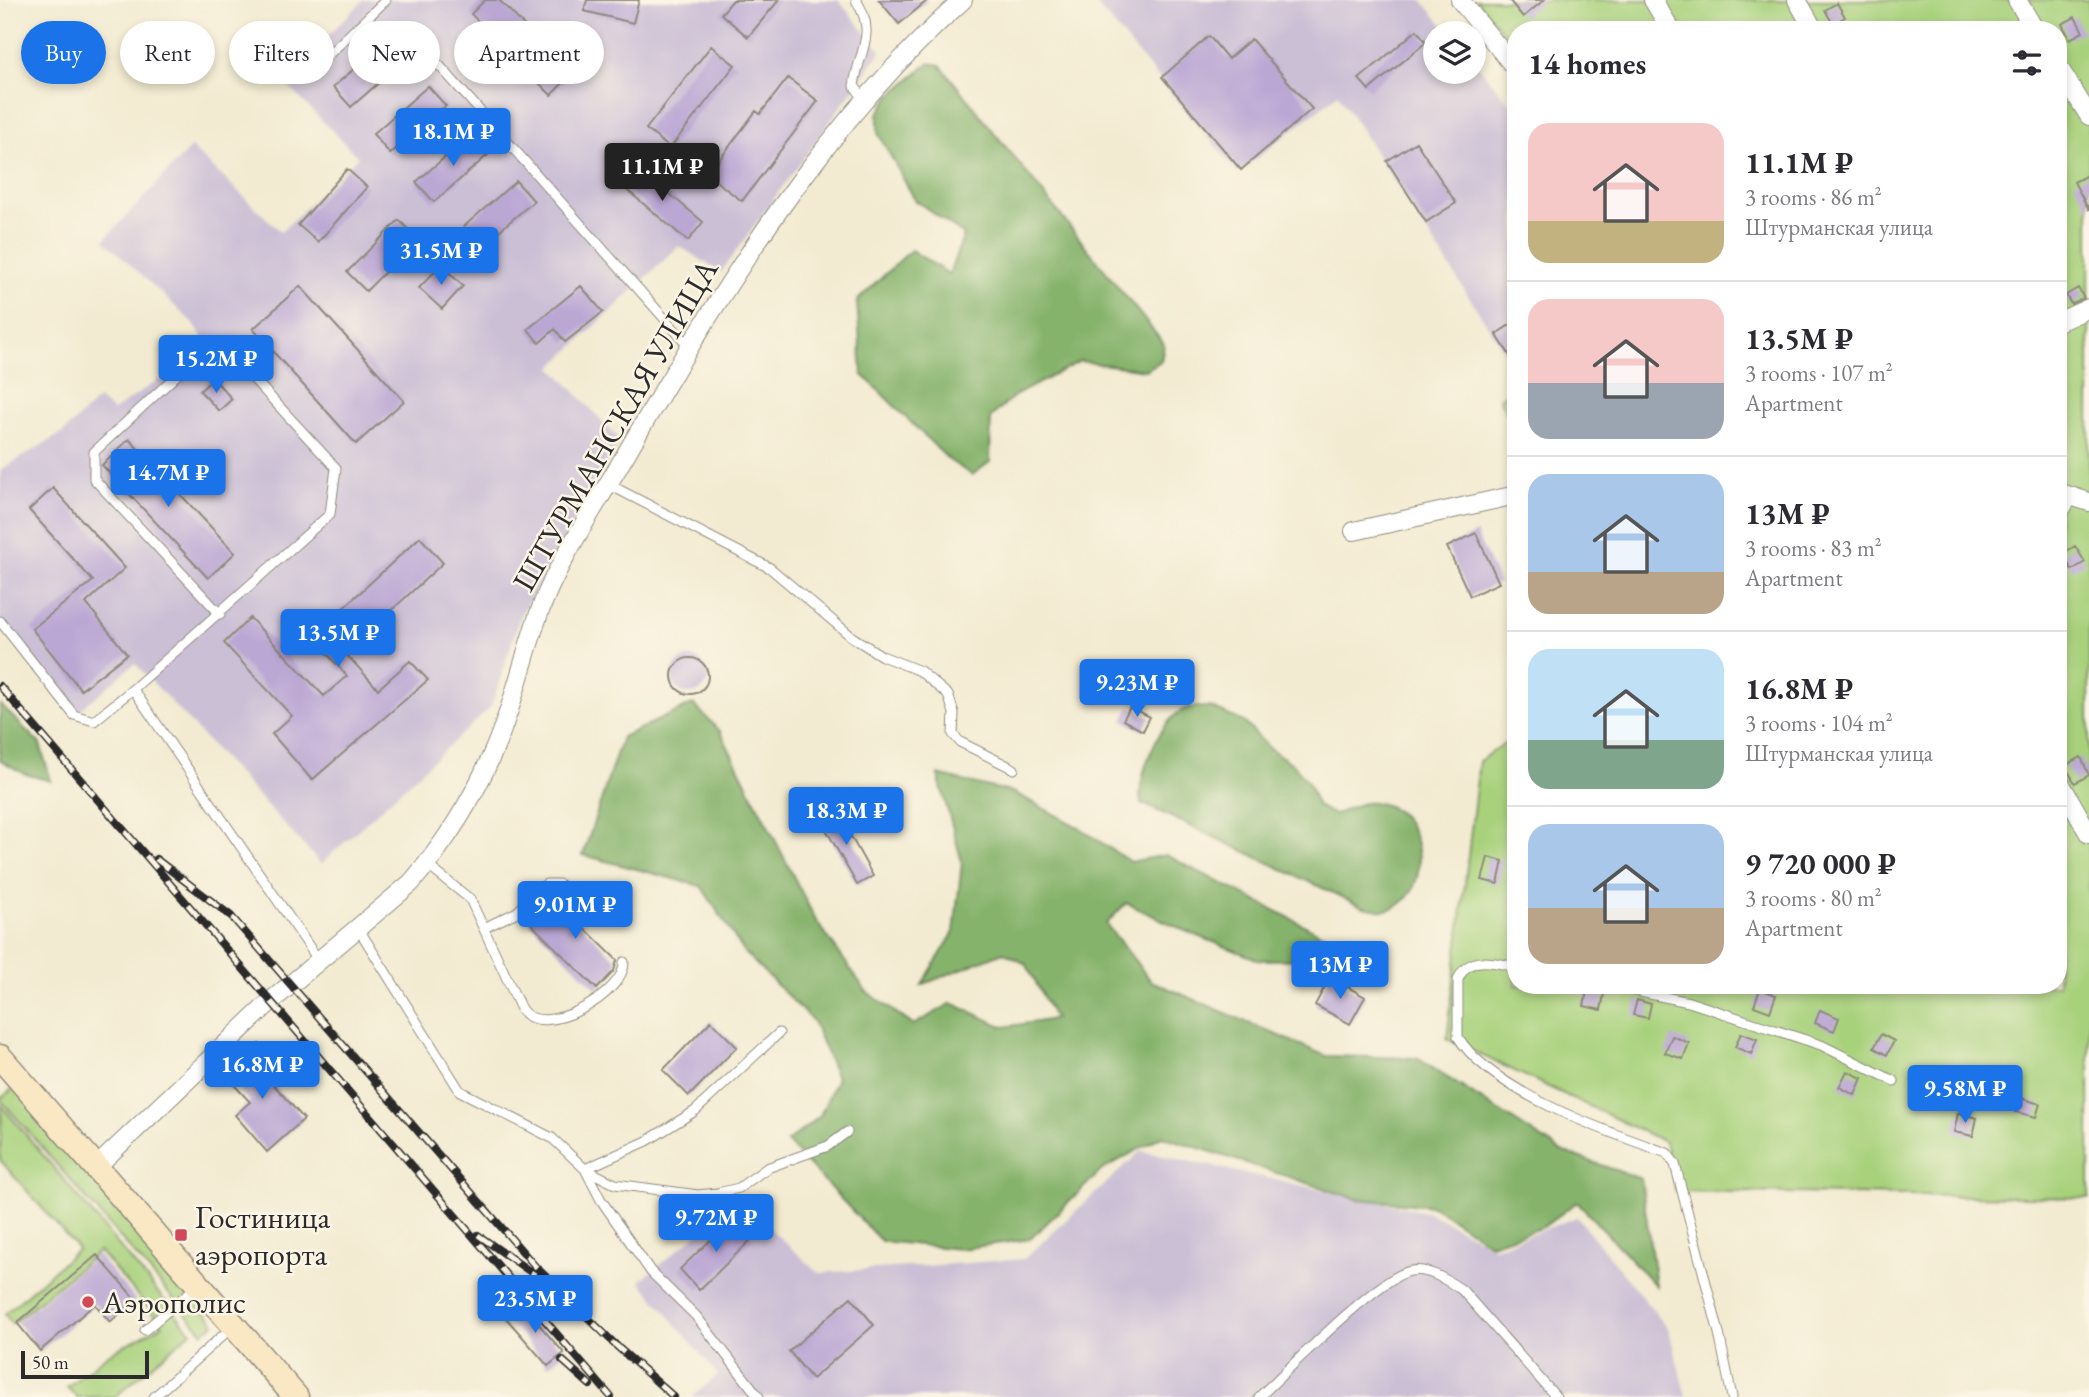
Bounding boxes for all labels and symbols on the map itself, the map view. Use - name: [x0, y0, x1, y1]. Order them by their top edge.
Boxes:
- pin: 18.1M ₽: [388, 108, 518, 168]
- pin: 11.1M ₽: [597, 144, 727, 203]
- pin: 31.5M ₽: [376, 228, 506, 287]
- street label: ШТУРМАНСКАЯ УЛИЦА: [503, 251, 728, 599]
- pin: 15.2M ₽: [151, 336, 281, 395]
- pin: 14.7M ₽: [103, 449, 233, 509]
- pin: 13.5M ₽: [273, 610, 403, 669]
- pin: 9.23M ₽: [1072, 660, 1202, 719]
- pin: 18.3M ₽: [781, 788, 911, 847]
- pin: 9.01M ₽: [510, 881, 640, 941]
- pin: 13M ₽: [1291, 942, 1389, 1001]
- pin: 16.8M ₽: [197, 1042, 327, 1101]
- pin: 9.58M ₽: [1900, 1066, 2030, 1125]
- pin: 9.72M ₽: [651, 1194, 781, 1254]
- place label: Гостиница аэропорта: [195, 1196, 331, 1275]
- marker: Гостиница аэропорта: [173, 1227, 189, 1243]
- pin: 23.5M ₽: [470, 1276, 600, 1335]
- place label: Аэрополис: [101, 1281, 246, 1323]
- marker: Аэрополис: [80, 1294, 96, 1310]
- scale bar: [21, 1348, 149, 1380]

